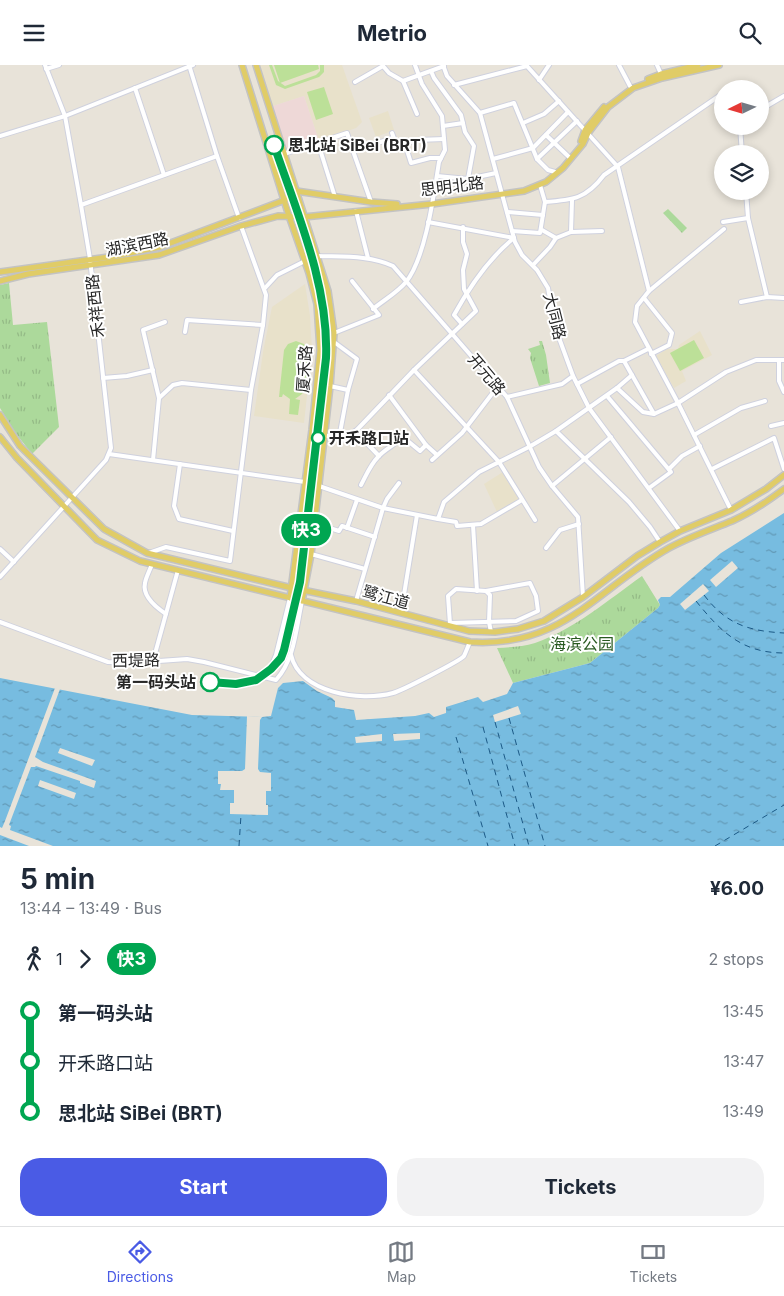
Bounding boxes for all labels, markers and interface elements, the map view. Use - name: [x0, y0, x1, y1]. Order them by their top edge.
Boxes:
- icon: menu: [20, 19, 48, 47]
- icon: search: [736, 19, 764, 47]
- text: Metrio: [357, 20, 427, 46]
- north arrow: [714, 80, 769, 135]
- map controls: [714, 80, 769, 200]
- marker: 思北站 SiBei (BRT): [264, 135, 284, 155]
- place label: 思北站 SiBei (BRT): [288, 135, 427, 155]
- button: layers: [714, 145, 769, 200]
- street label: 思明北路: [419, 172, 485, 200]
- street label: 湖滨西路: [104, 228, 170, 260]
- street label: 禾祥西路: [82, 273, 108, 339]
- street label: 大同路: [539, 290, 571, 342]
- street label: 厦禾路: [292, 344, 316, 394]
- street label: 开元路: [464, 349, 510, 399]
- place label: 开禾路口站: [329, 428, 409, 448]
- marker: 开禾路口站: [311, 431, 325, 445]
- line badge: 快3: [284, 514, 328, 546]
- text: 快3: [291, 519, 321, 540]
- street label: 鹭江道: [360, 581, 412, 613]
- park label: 海滨公园: [550, 634, 614, 654]
- street label: 西堤路: [112, 650, 160, 670]
- place label: 第一码头站: [116, 672, 196, 692]
- marker: 第一码头站: [200, 672, 220, 692]
- text: 5 min: [20, 862, 95, 896]
- text: ¥6.00: [710, 877, 764, 900]
- text: 13:44 – 13:49 · Bus: [20, 898, 162, 918]
- icon: walk: [20, 945, 48, 973]
- icon: forward: [71, 945, 99, 973]
- text: 快3: [117, 948, 146, 969]
- text: 1: [56, 949, 63, 969]
- text: 2 stops: [708, 949, 764, 969]
- text: 13:45: [723, 1001, 764, 1021]
- text: 第一码头站: [58, 1002, 153, 1025]
- text: 13:47: [724, 1051, 764, 1071]
- text: 开禾路口站: [58, 1052, 153, 1075]
- text: 13:49: [723, 1101, 764, 1121]
- text: 思北站 SiBei (BRT): [58, 1102, 223, 1125]
- button: Start: [20, 1158, 387, 1216]
- button: Tickets: [397, 1158, 764, 1216]
- tab: Directions: [107, 1238, 173, 1285]
- tab: Map: [387, 1238, 416, 1285]
- tab: Tickets: [629, 1238, 677, 1285]

